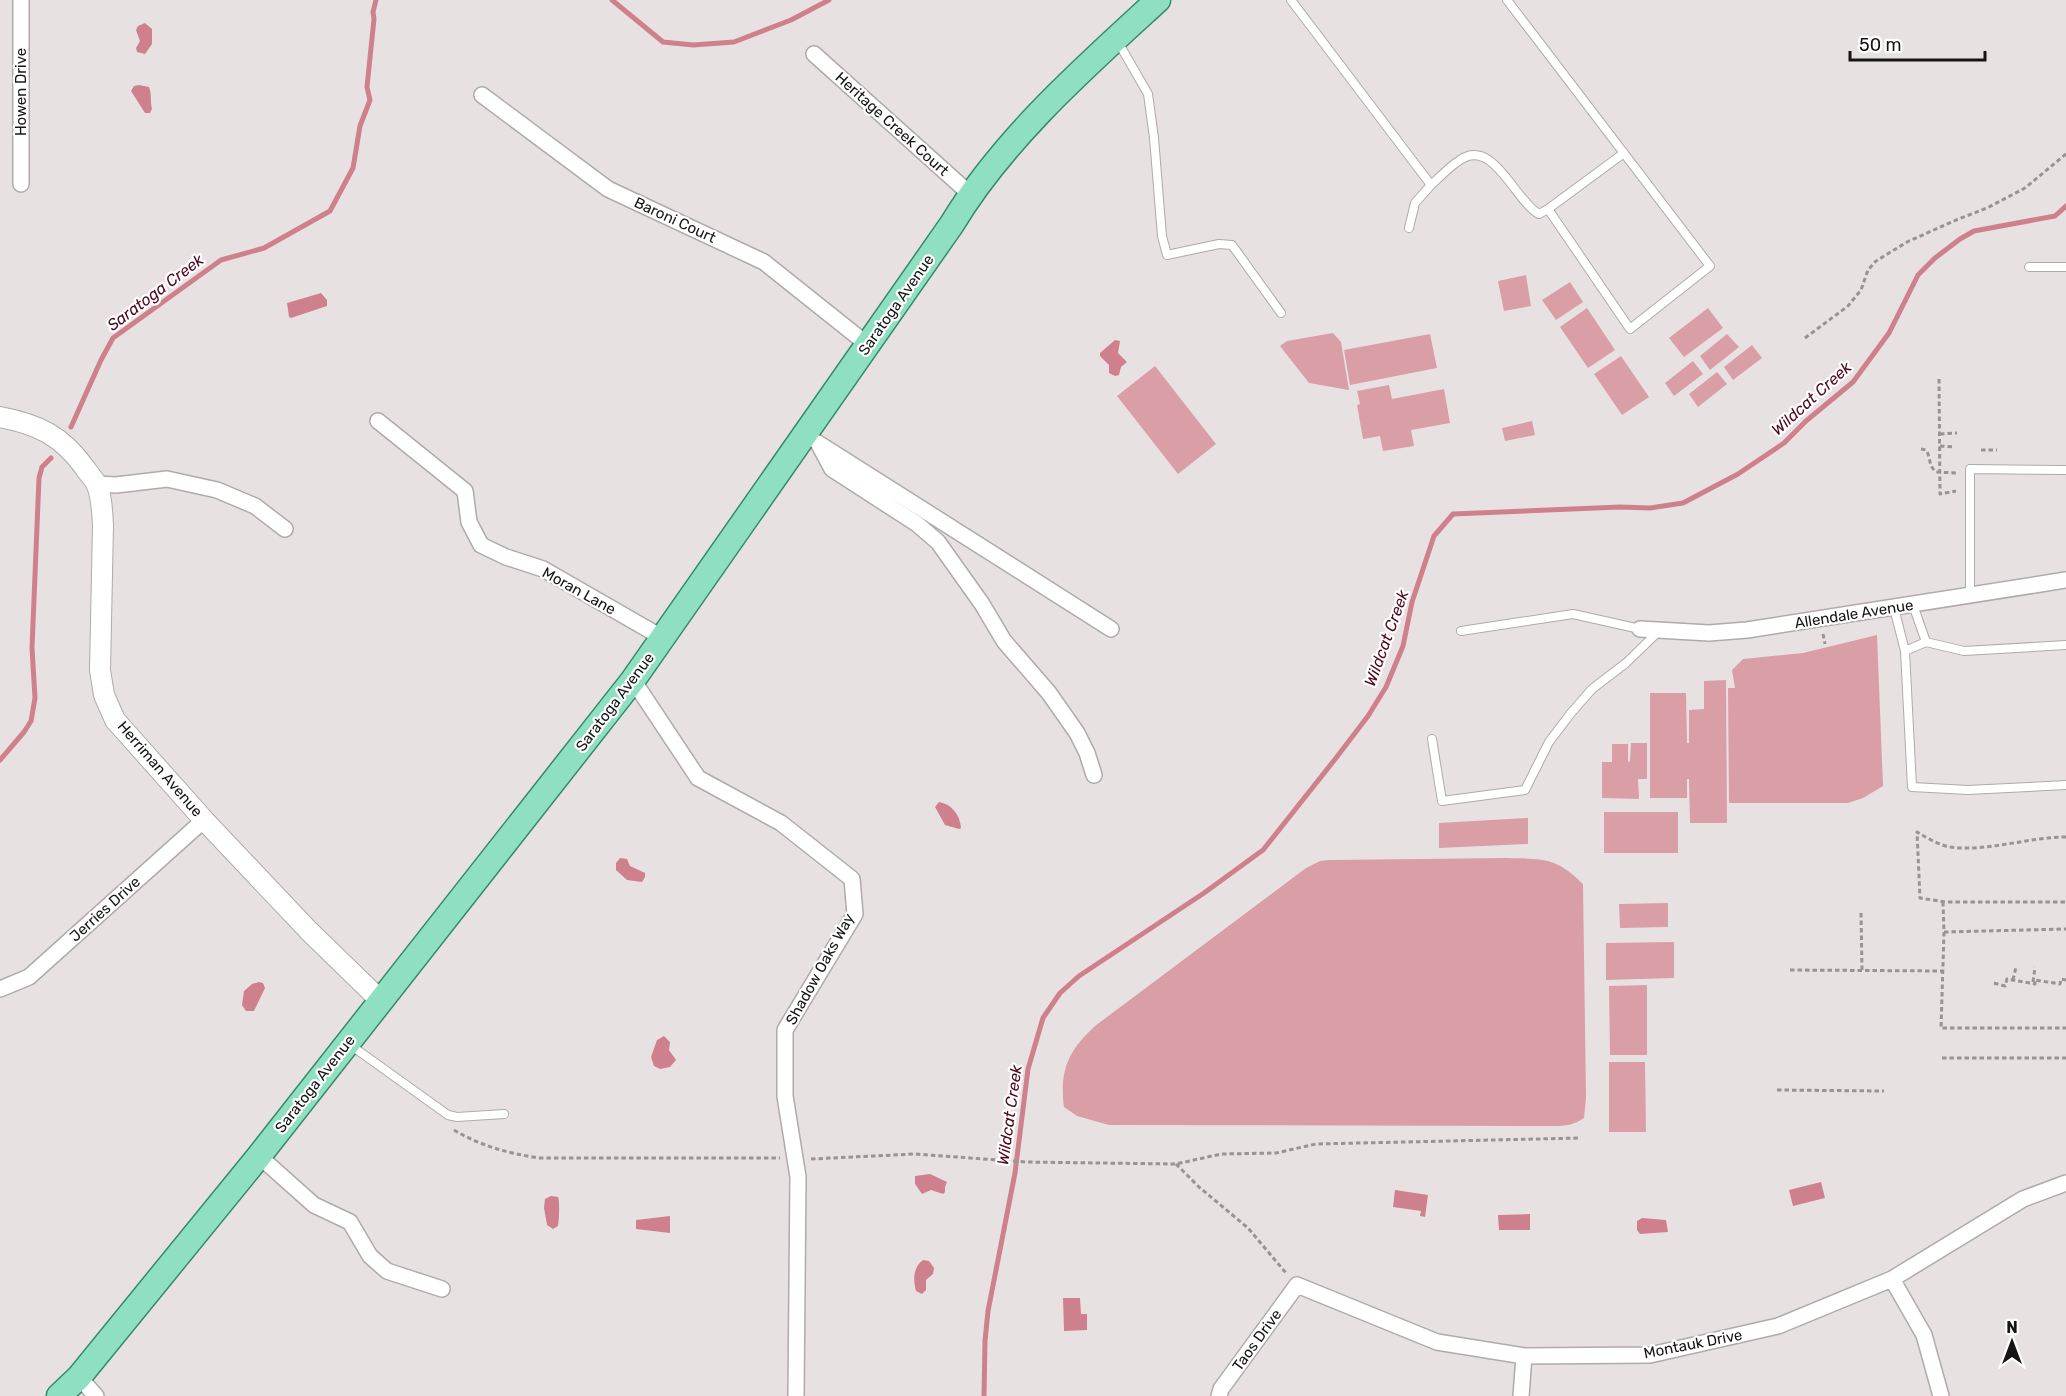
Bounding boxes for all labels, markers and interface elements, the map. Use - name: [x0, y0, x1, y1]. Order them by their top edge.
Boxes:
- scale bar: [1850, 24, 1985, 62]
- text: 50 m: [1859, 34, 1902, 56]
- street label: Howen Drive: [12, 48, 30, 136]
- street label: Heritage Creek Court: [832, 68, 953, 180]
- street label: Baroni Court: [631, 193, 719, 247]
- water label: Saratoga Creek: [103, 250, 208, 335]
- street label: Saratoga Avenue: [855, 251, 937, 359]
- water label: Wildcat Creek: [1767, 357, 1856, 439]
- street label: Moran Lane: [539, 563, 619, 619]
- water label: Wildcat Creek: [1360, 587, 1413, 689]
- street label: Allendale Avenue: [1793, 596, 1915, 632]
- street label: Saratoga Avenue: [572, 649, 658, 755]
- street label: Herriman Avenue: [114, 718, 206, 820]
- street label: Jerries Drive: [66, 873, 144, 945]
- street label: Shadow Oaks Way: [782, 910, 858, 1028]
- street label: Saratoga Avenue: [271, 1032, 359, 1136]
- water label: Wildcat Creek: [993, 1063, 1026, 1166]
- street label: Taos Drive: [1229, 1306, 1285, 1374]
- north arrow: [1982, 1312, 2042, 1372]
- text: N: [2006, 1318, 2018, 1337]
- street label: Montauk Drive: [1642, 1326, 1744, 1362]

